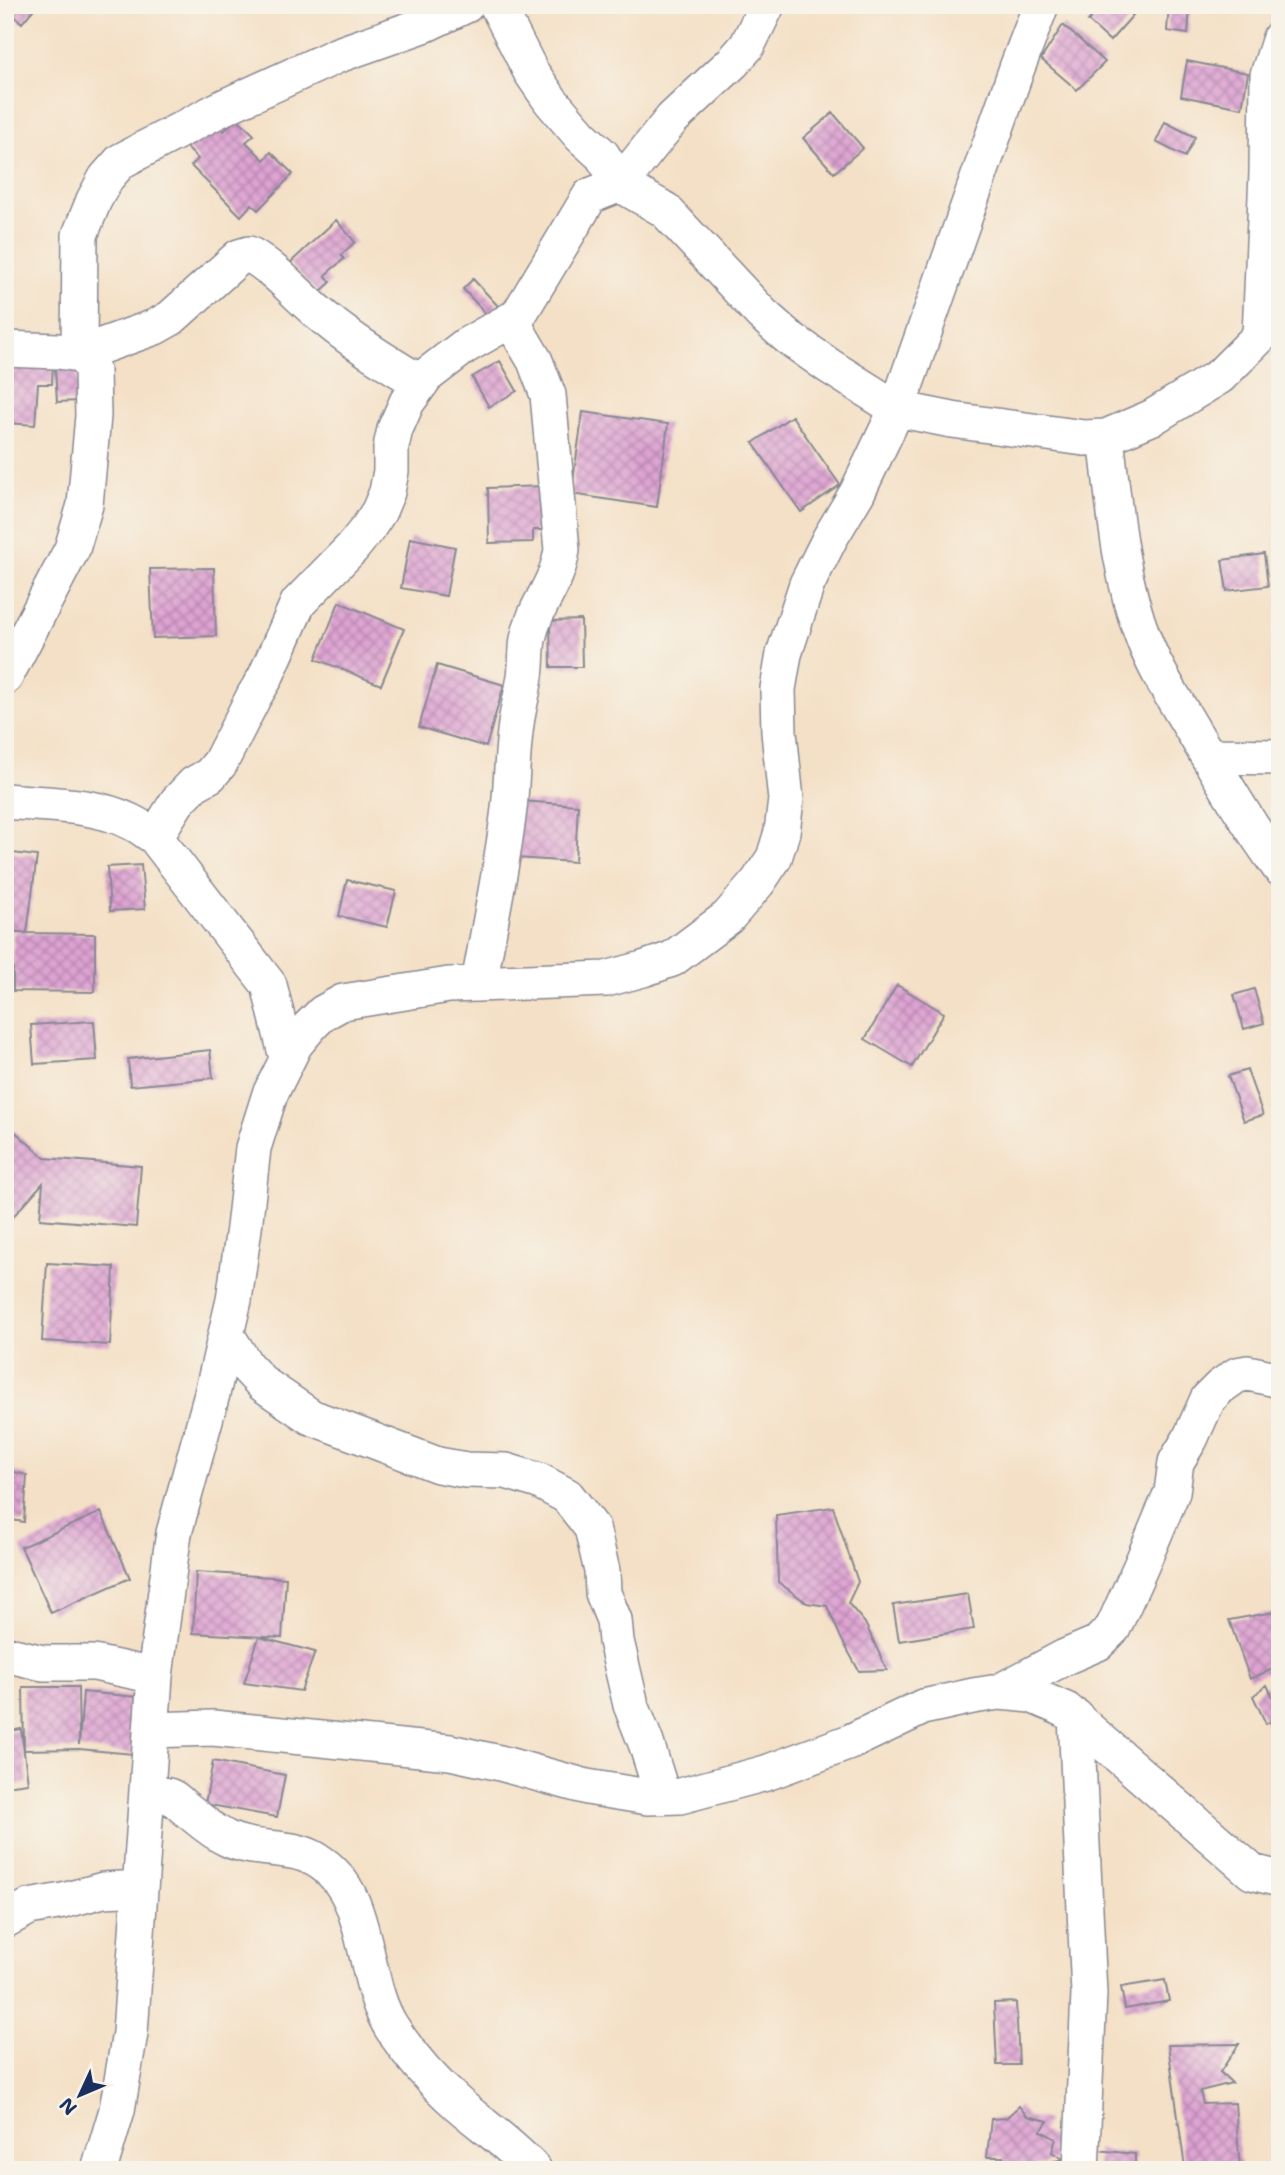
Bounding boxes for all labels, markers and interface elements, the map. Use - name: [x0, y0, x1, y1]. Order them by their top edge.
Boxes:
- north arrow: [46, 2060, 116, 2130]
- text: N: [54, 2092, 82, 2121]

